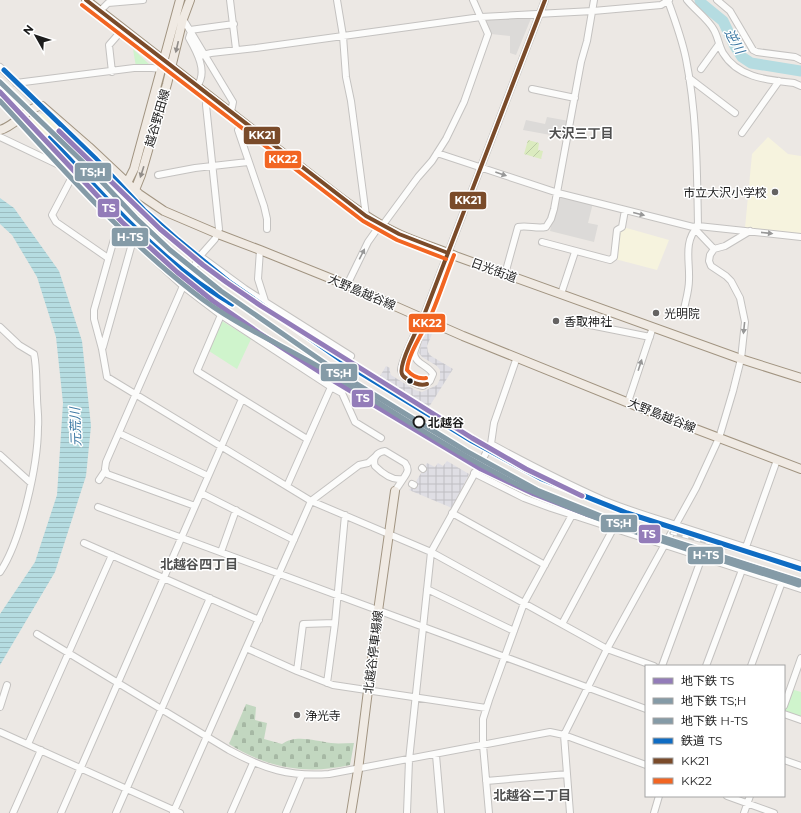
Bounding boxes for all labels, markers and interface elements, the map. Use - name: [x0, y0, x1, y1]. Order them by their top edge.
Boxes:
- north arrow: [16, 16, 56, 56]
- text: N: [20, 22, 36, 38]
- water label: 逆川: [722, 26, 749, 58]
- one-way arrow: [173, 40, 179, 53]
- street label: 越谷野田線: [142, 87, 172, 149]
- district label: 大沢三丁目: [548, 125, 614, 141]
- line badge: KK21: [243, 126, 281, 145]
- text: KK21: [248, 128, 276, 142]
- line badge: KK22: [264, 150, 302, 169]
- text: KK22: [268, 152, 298, 166]
- line badge: TS;H: [74, 162, 112, 182]
- text: TS;H: [80, 165, 106, 179]
- one-way arrow: [139, 166, 145, 178]
- one-way arrow: [495, 171, 507, 177]
- place label: 市立大沢小学校: [683, 185, 767, 200]
- marker: 市立大沢小学校: [770, 187, 780, 197]
- line badge: KK21: [449, 191, 487, 210]
- text: KK21: [454, 193, 482, 207]
- line badge: TS: [97, 198, 120, 218]
- text: TS: [102, 201, 116, 215]
- one-way arrow: [633, 211, 645, 217]
- line badge: H-TS: [111, 227, 149, 247]
- text: H-TS: [117, 230, 143, 244]
- one-way arrow: [761, 230, 773, 237]
- one-way arrow: [359, 248, 365, 260]
- street label: 日光街道: [469, 255, 519, 285]
- street label: 大野島越谷線: [326, 271, 398, 313]
- place label: 光明院: [664, 306, 700, 321]
- marker: 光明院: [651, 308, 661, 318]
- line badge: KK22: [408, 313, 446, 333]
- place label: 香取神社: [564, 314, 612, 329]
- text: KK22: [412, 316, 442, 330]
- marker: 香取神社: [551, 316, 561, 326]
- one-way arrow: [741, 322, 748, 334]
- one-way arrow: [638, 359, 644, 371]
- line badge: TS;H: [320, 363, 358, 382]
- text: TS;H: [326, 366, 352, 380]
- unlabelled marker: [405, 376, 415, 386]
- line badge: TS: [351, 389, 374, 408]
- text: TS: [356, 391, 370, 405]
- street label: 大野島越谷線: [626, 395, 698, 435]
- water label: 元荒川: [66, 405, 84, 447]
- marker: 北越谷: [412, 415, 426, 429]
- place label: 北越谷: [428, 415, 464, 430]
- line badge: TS;H: [600, 514, 638, 533]
- text: TS;H: [606, 516, 632, 530]
- line badge: TS: [638, 524, 661, 544]
- text: TS: [642, 527, 656, 541]
- line badge: H-TS: [687, 546, 724, 565]
- text: H-TS: [693, 548, 719, 562]
- district label: 北越谷四丁目: [160, 556, 238, 572]
- street label: 北越谷停車場線: [360, 609, 386, 695]
- legend: [645, 665, 785, 797]
- text: 地下鉄 TS: [681, 673, 734, 688]
- text: 地下鉄 TS;H: [681, 693, 747, 708]
- place label: 浄光寺: [305, 708, 341, 723]
- marker: 浄光寺: [292, 710, 302, 720]
- text: 地下鉄 H-TS: [681, 713, 748, 728]
- text: 鉄道 TS: [681, 733, 722, 748]
- text: KK21: [681, 753, 709, 768]
- text: KK22: [681, 773, 712, 788]
- district label: 北越谷二丁目: [493, 787, 571, 803]

